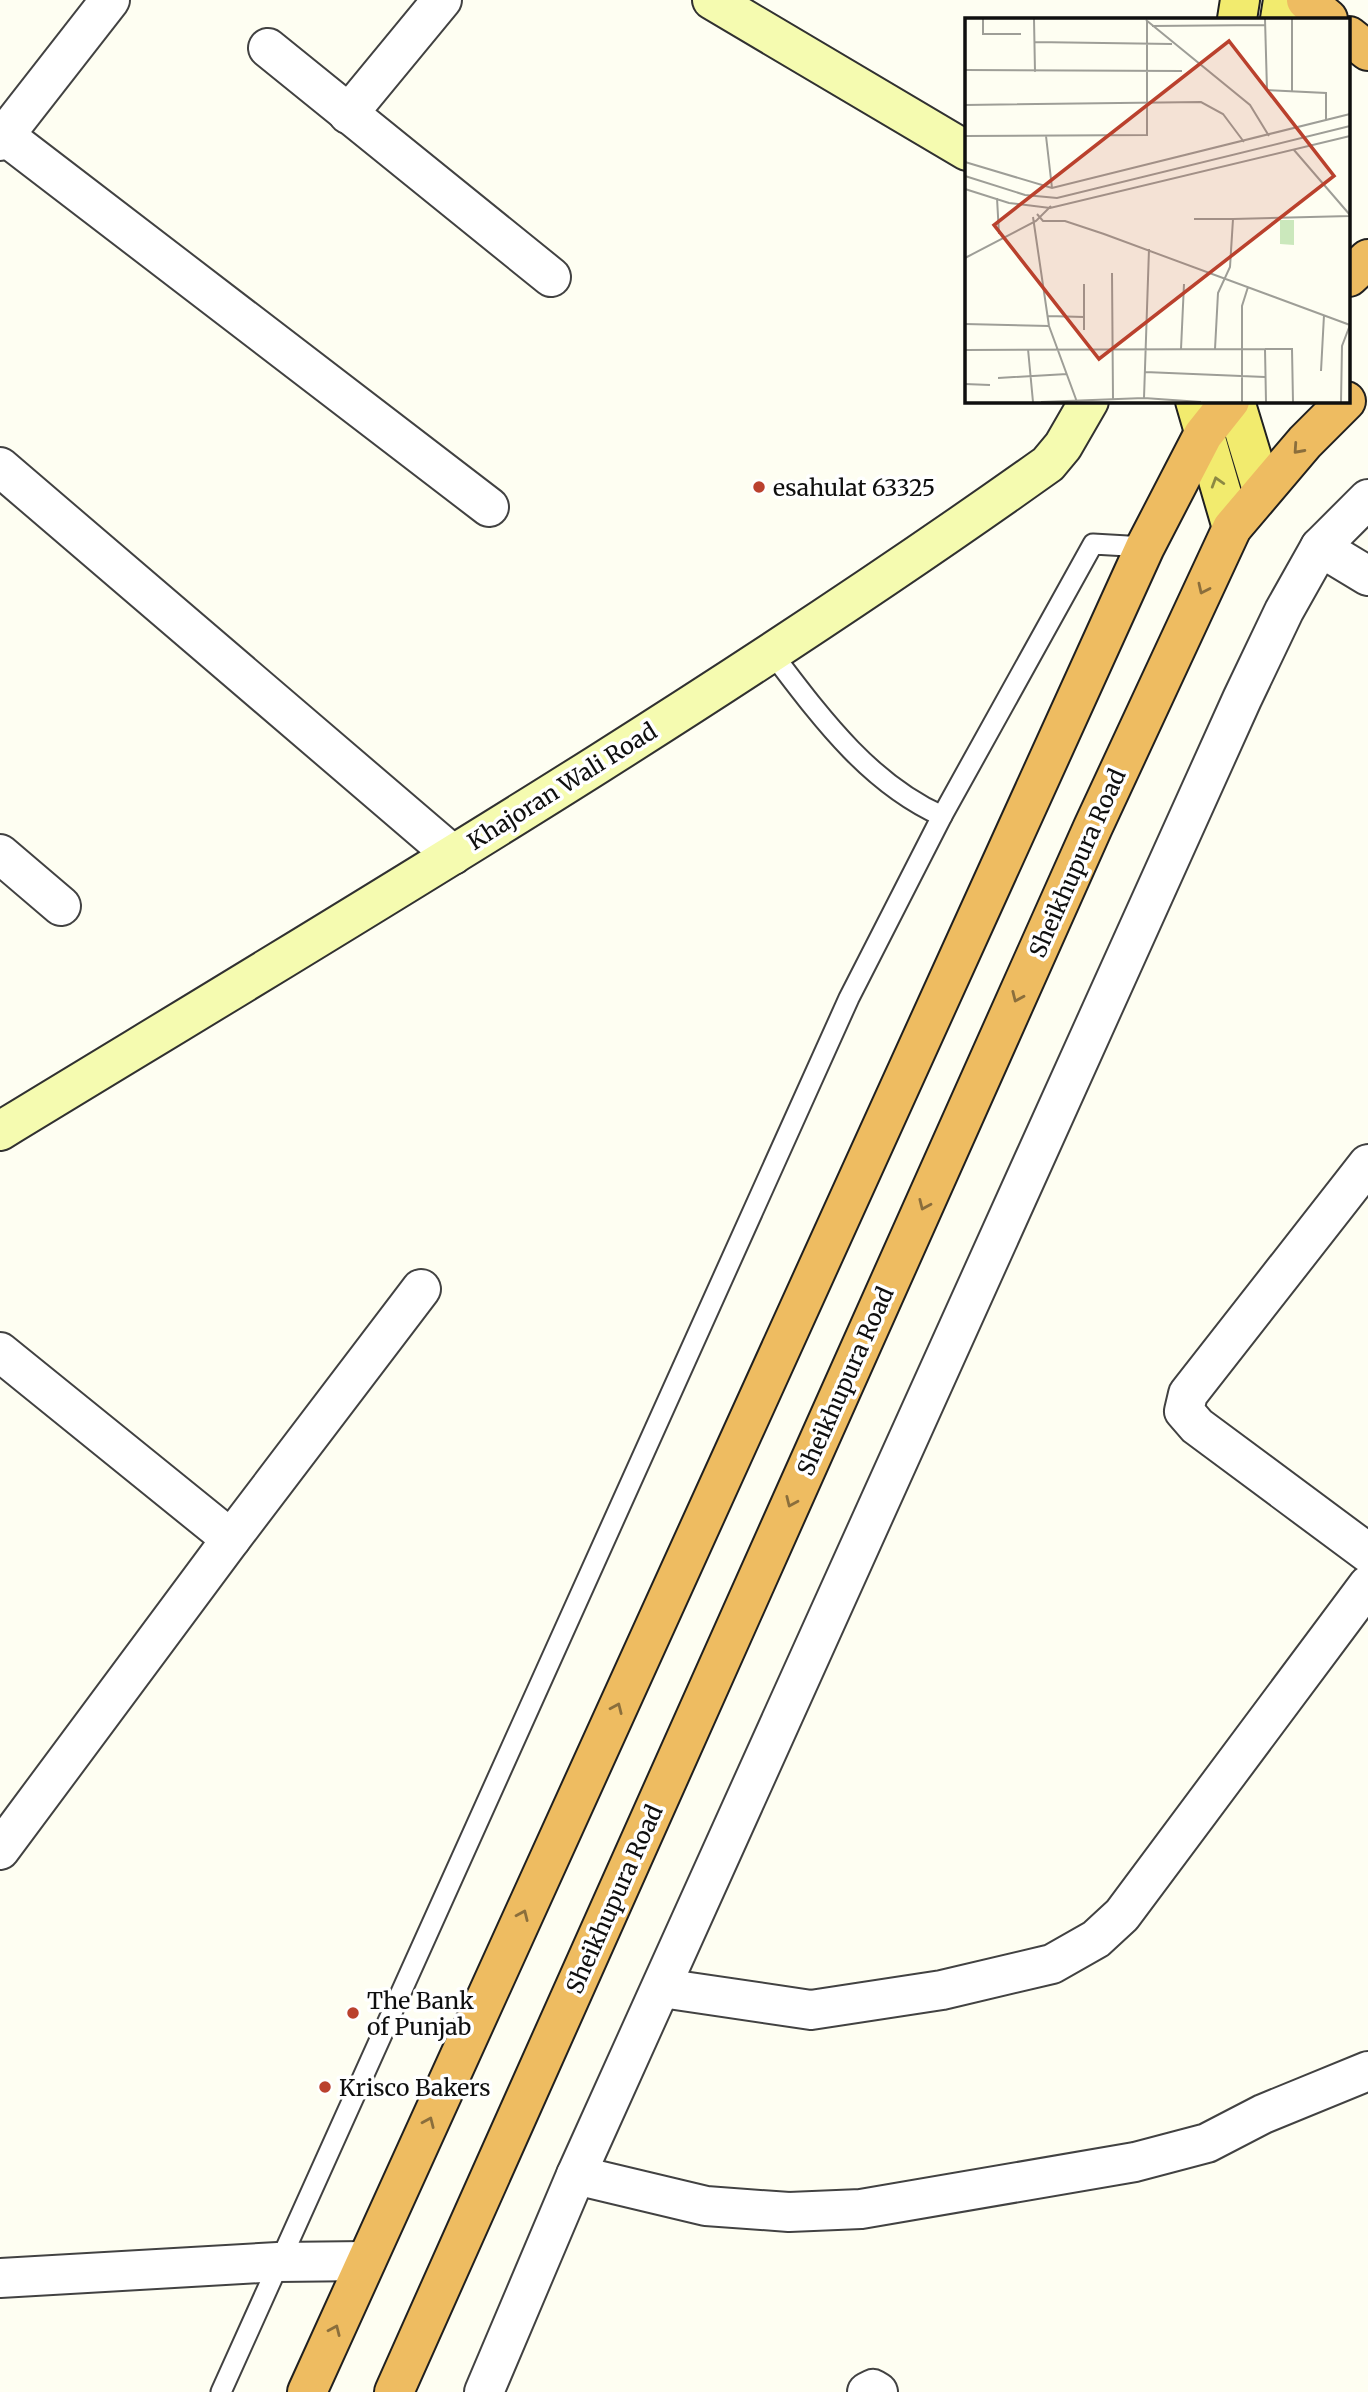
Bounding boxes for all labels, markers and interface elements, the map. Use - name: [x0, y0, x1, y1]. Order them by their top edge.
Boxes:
- inset map: [965, 18, 1350, 402]
- one-way arrow: [1294, 441, 1306, 454]
- place label: esahulat 63325: [773, 473, 935, 502]
- one-way arrow: [1210, 476, 1225, 488]
- marker: esahulat 63325: [751, 479, 767, 495]
- one-way arrow: [1197, 582, 1211, 595]
- street label: Khajoran Wali Road: [462, 716, 662, 856]
- street label: Sheikhupura Road: [1022, 764, 1132, 962]
- one-way arrow: [1011, 990, 1025, 1002]
- one-way arrow: [918, 1197, 932, 1210]
- street label: Sheikhupura Road: [790, 1282, 900, 1480]
- one-way arrow: [785, 1495, 799, 1507]
- one-way arrow: [609, 1703, 623, 1715]
- street label: Sheikhupura Road: [559, 1800, 669, 1998]
- one-way arrow: [515, 1910, 529, 1922]
- place label: The Bank of Punjab: [367, 1986, 474, 2041]
- marker: The Bank of Punjab: [345, 2005, 361, 2021]
- place label: Krisco Bakers: [339, 2073, 491, 2102]
- marker: Krisco Bakers: [317, 2079, 333, 2095]
- one-way arrow: [421, 2117, 435, 2129]
- one-way arrow: [327, 2324, 341, 2337]

